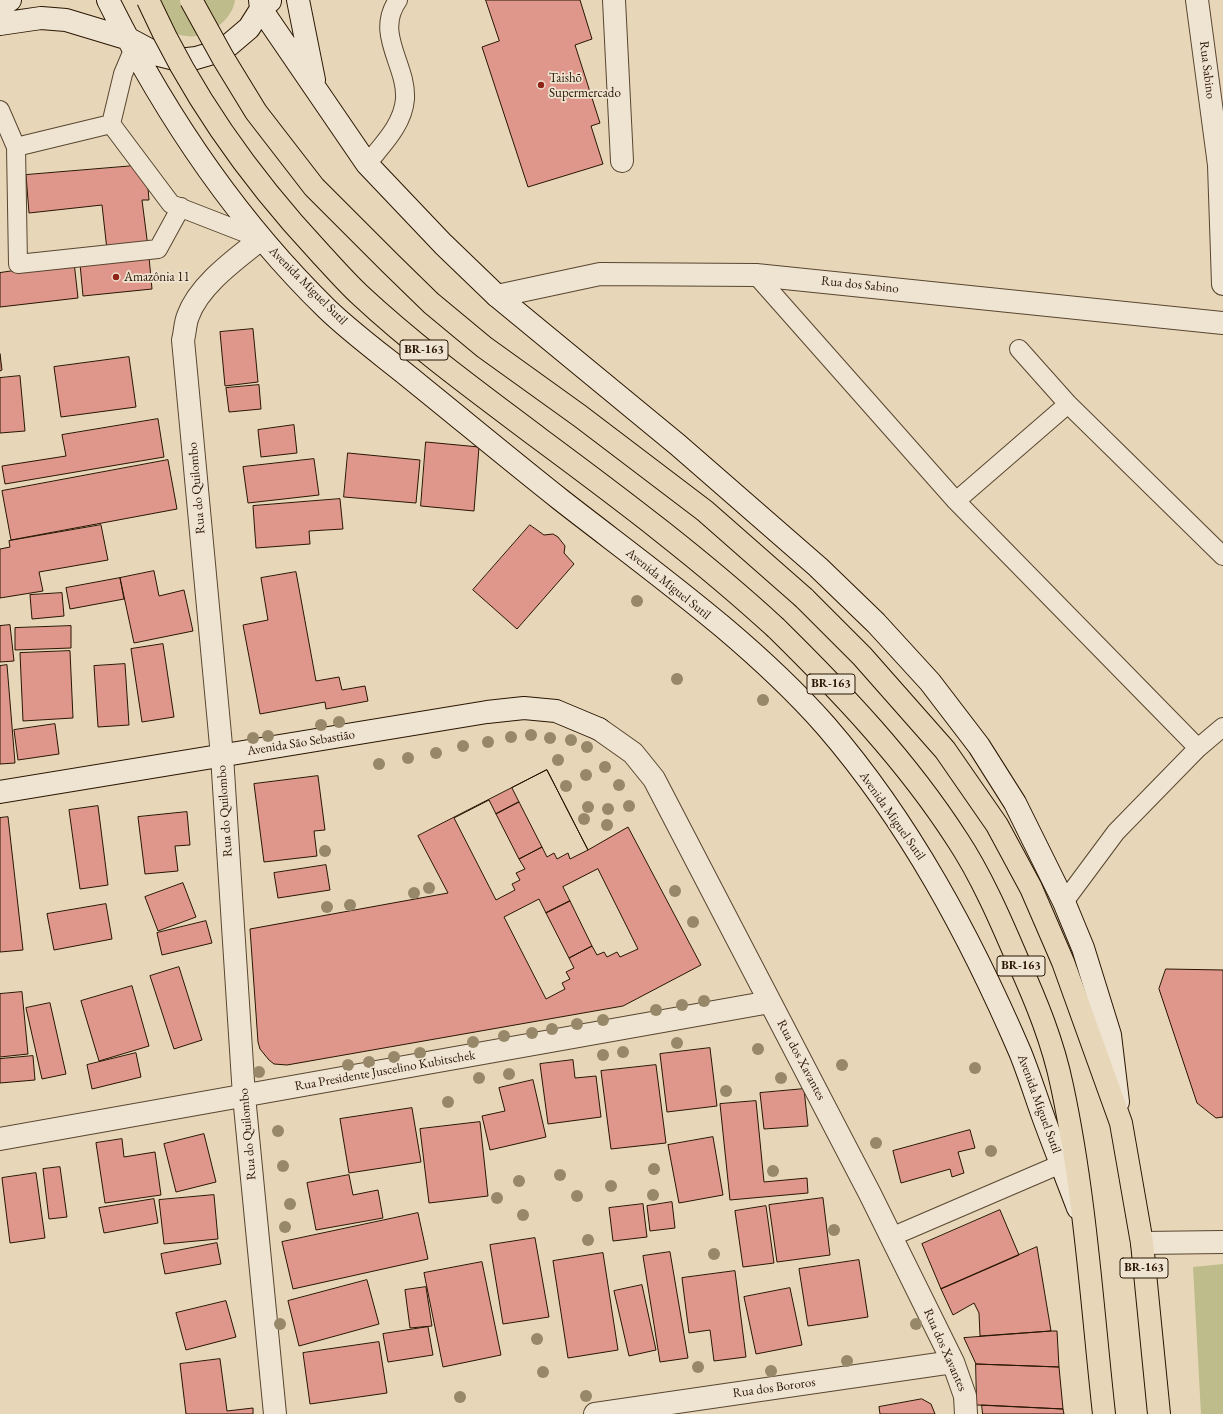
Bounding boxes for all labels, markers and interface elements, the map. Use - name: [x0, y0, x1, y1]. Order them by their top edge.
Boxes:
- street label: Rua Sabino: [1196, 40, 1218, 100]
- place label: Taishō Supermercado: [549, 70, 621, 101]
- marker: Taishō Supermercado: [536, 80, 546, 90]
- street label: Avenida Miguel Sutil: [266, 244, 350, 328]
- place label: Amazônia 11: [124, 269, 190, 285]
- marker: Amazônia 11: [111, 272, 121, 282]
- street label: Rua dos Sabino: [820, 273, 900, 297]
- road number: BR-163: [400, 340, 448, 360]
- street label: Rua do Quilombo: [185, 441, 209, 535]
- street label: Avenida Miguel Sutil: [623, 545, 713, 623]
- road number: BR-163: [807, 674, 855, 694]
- street label: Avenida São Sebastião: [246, 727, 356, 759]
- street label: Rua do Quilombo: [214, 764, 236, 858]
- street label: Avenida Miguel Sutil: [856, 769, 928, 863]
- road number: BR-163: [997, 956, 1045, 976]
- street label: Rua dos Xavantes: [773, 1017, 829, 1103]
- street label: Rua Presidente Juscelino Kubitschek: [294, 1047, 476, 1095]
- street label: Avenida Miguel Sutil: [1014, 1052, 1064, 1156]
- street label: Rua do Quilombo: [236, 1087, 260, 1181]
- road number: BR-163: [1120, 1258, 1168, 1278]
- street label: Rua dos Xavantes: [920, 1306, 970, 1394]
- street label: Rua dos Bororos: [732, 1374, 816, 1402]

